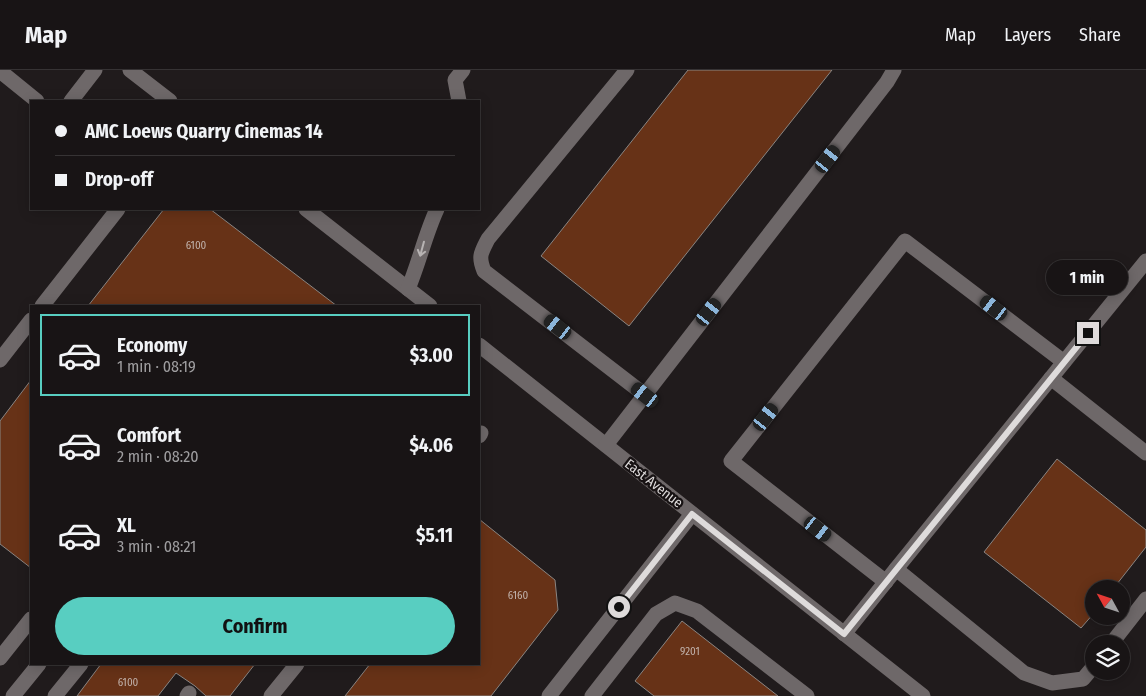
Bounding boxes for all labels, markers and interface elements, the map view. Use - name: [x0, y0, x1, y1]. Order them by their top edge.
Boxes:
- text: Map: [25, 21, 67, 49]
- text: Map: [945, 24, 976, 46]
- text: Layers: [1004, 24, 1051, 46]
- text: Share: [1079, 24, 1121, 46]
- text: AMC Loews Quarry Cinemas 14: [85, 120, 323, 143]
- car: [812, 143, 843, 175]
- text: Drop-off: [85, 168, 153, 191]
- house number: 6100: [186, 239, 207, 252]
- one-way arrow: [417, 240, 427, 256]
- callout: 1 min: [1047, 260, 1129, 296]
- text: 1 min: [1070, 268, 1104, 287]
- car: [977, 293, 1010, 323]
- car: [693, 296, 724, 328]
- car: [541, 312, 574, 342]
- route end: [1077, 322, 1099, 344]
- icon: car: [57, 333, 102, 378]
- text: Economy: [117, 334, 187, 357]
- text: $3.00: [410, 344, 453, 367]
- text: 1 min · 08:19: [117, 357, 196, 376]
- car: [628, 380, 661, 410]
- car: [750, 401, 781, 433]
- icon: car: [57, 423, 102, 468]
- text: Comfort: [117, 424, 181, 447]
- text: $4.06: [409, 434, 453, 457]
- text: 2 min · 08:20: [117, 447, 199, 466]
- street label: East Avenue: [621, 455, 686, 511]
- icon: car: [57, 513, 102, 558]
- text: XL: [117, 514, 136, 537]
- car: [801, 514, 834, 544]
- text: $5.11: [416, 524, 453, 547]
- text: 3 min · 08:21: [117, 537, 196, 556]
- north arrow: [1085, 580, 1130, 625]
- map controls: [1085, 580, 1130, 680]
- house number: 6160: [508, 589, 528, 602]
- route start: [608, 596, 630, 618]
- button: Confirm: [55, 597, 455, 655]
- button: layers: [1085, 635, 1130, 680]
- house number: 9201: [680, 645, 700, 658]
- house number: 6100: [118, 676, 139, 689]

